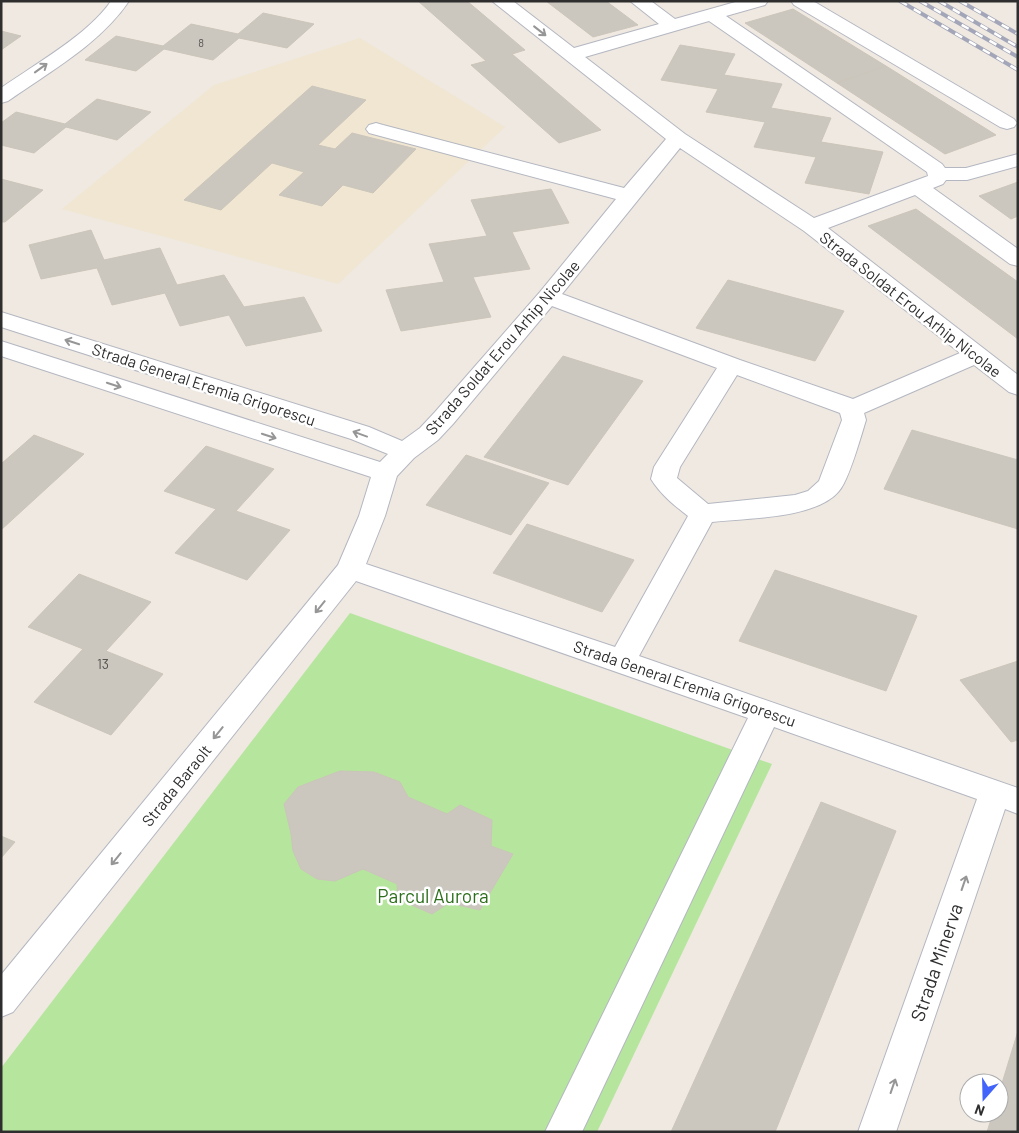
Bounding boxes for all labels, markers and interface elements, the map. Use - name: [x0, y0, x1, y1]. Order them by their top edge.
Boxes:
- one-way arrow: [533, 26, 546, 37]
- house number: 8: [198, 36, 204, 49]
- one-way arrow: [34, 63, 47, 74]
- street label: Strada Soldat Erou Arhip Nicolae: [816, 227, 1006, 381]
- street label: Strada Soldat Erou Arhip Nicolae: [421, 256, 583, 438]
- one-way arrow: [64, 336, 80, 346]
- street label: Strada General Eremia Grigorescu: [90, 339, 318, 429]
- one-way arrow: [106, 381, 121, 390]
- one-way arrow: [353, 429, 368, 438]
- one-way arrow: [260, 431, 276, 441]
- one-way arrow: [314, 600, 325, 613]
- street label: Strada General Eremia Grigorescu: [571, 636, 799, 730]
- house number: 13: [97, 655, 109, 672]
- one-way arrow: [212, 726, 223, 739]
- street label: Strada Baraolt: [137, 740, 215, 830]
- one-way arrow: [110, 853, 121, 866]
- one-way arrow: [960, 875, 969, 891]
- park label: Parcul Aurora: [377, 884, 489, 907]
- street label: Strada Minerva: [905, 900, 967, 1024]
- north arrow: [959, 1073, 1009, 1123]
- one-way arrow: [889, 1078, 898, 1094]
- text: N: [972, 1101, 987, 1120]

